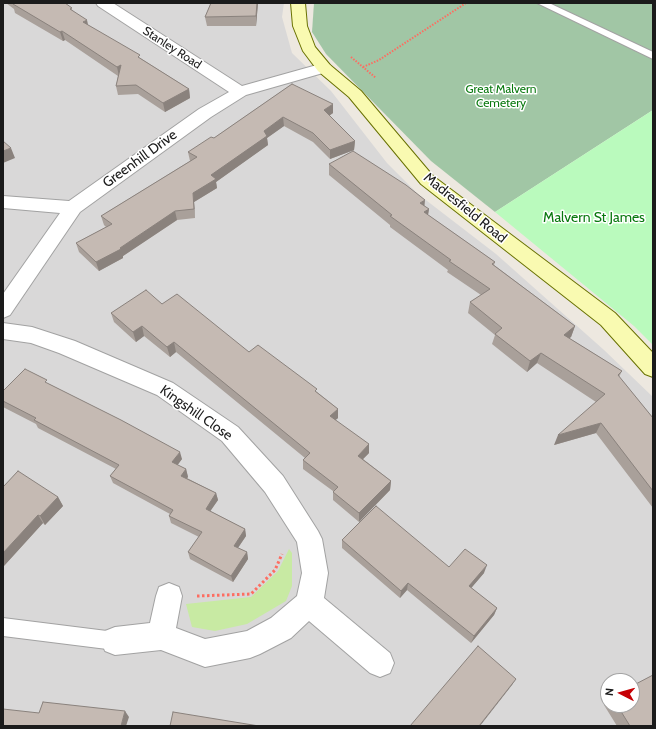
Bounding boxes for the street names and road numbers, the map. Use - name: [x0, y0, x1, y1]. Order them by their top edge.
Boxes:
- street label: Stanley Road: [140, 24, 204, 72]
- street label: Greenhill Drive: [100, 127, 180, 191]
- street label: Madresfield Road: [420, 169, 510, 247]
- street label: Kingshill Close: [157, 382, 235, 444]

